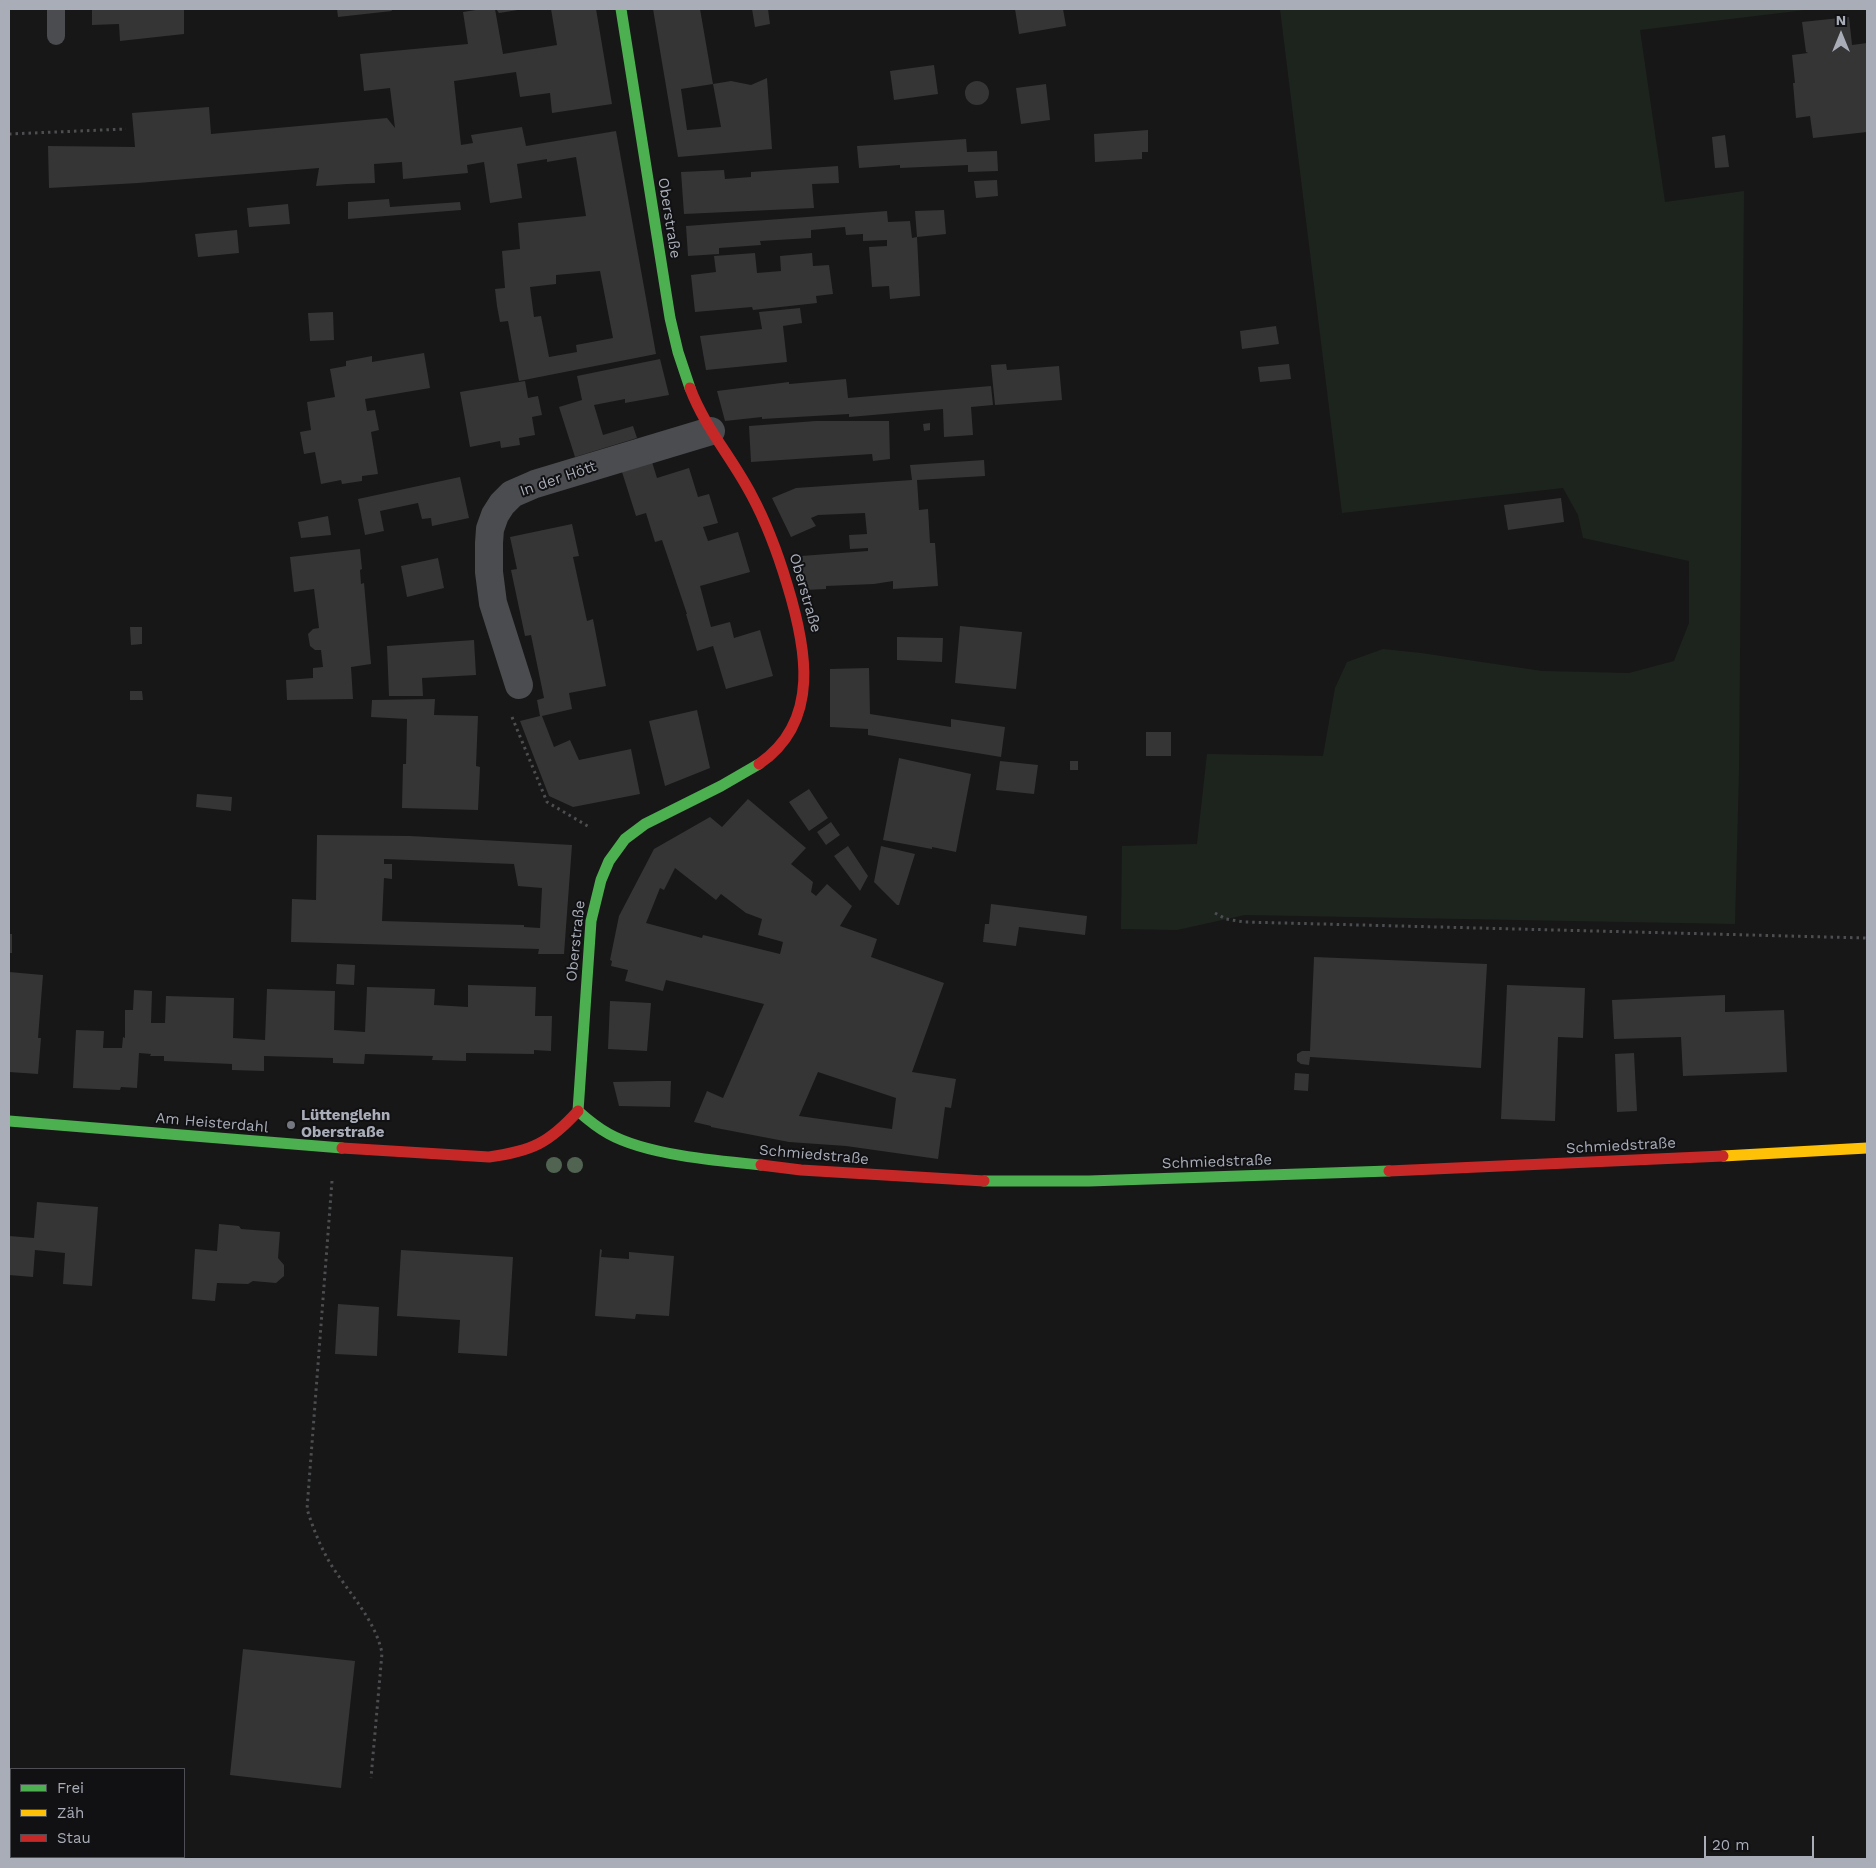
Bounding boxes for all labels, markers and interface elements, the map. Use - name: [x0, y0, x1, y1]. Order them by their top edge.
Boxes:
- north arrow: [1816, 10, 1866, 60]
- text: N: [1836, 12, 1846, 28]
- street label: Oberstraße: [654, 176, 684, 260]
- street label: In der Hött: [518, 458, 598, 500]
- street label: Oberstraße: [785, 551, 825, 635]
- street label: Oberstraße: [563, 900, 589, 982]
- place label: Lüttenglehn Oberstraße: [301, 1107, 390, 1142]
- street label: Am Heisterdahl: [155, 1109, 269, 1137]
- marker: Lüttenglehn Oberstraße: [285, 1119, 297, 1131]
- street label: Schmiedstraße: [1566, 1134, 1676, 1158]
- street label: Schmiedstraße: [758, 1141, 870, 1169]
- street label: Schmiedstraße: [1162, 1151, 1272, 1173]
- legend: [10, 1768, 185, 1858]
- text: Frei: [57, 1779, 84, 1797]
- text: Zäh: [57, 1804, 84, 1822]
- scale bar: [1706, 1826, 1816, 1858]
- text: Stau: [57, 1829, 91, 1847]
- text: 20 m: [1712, 1836, 1750, 1854]

